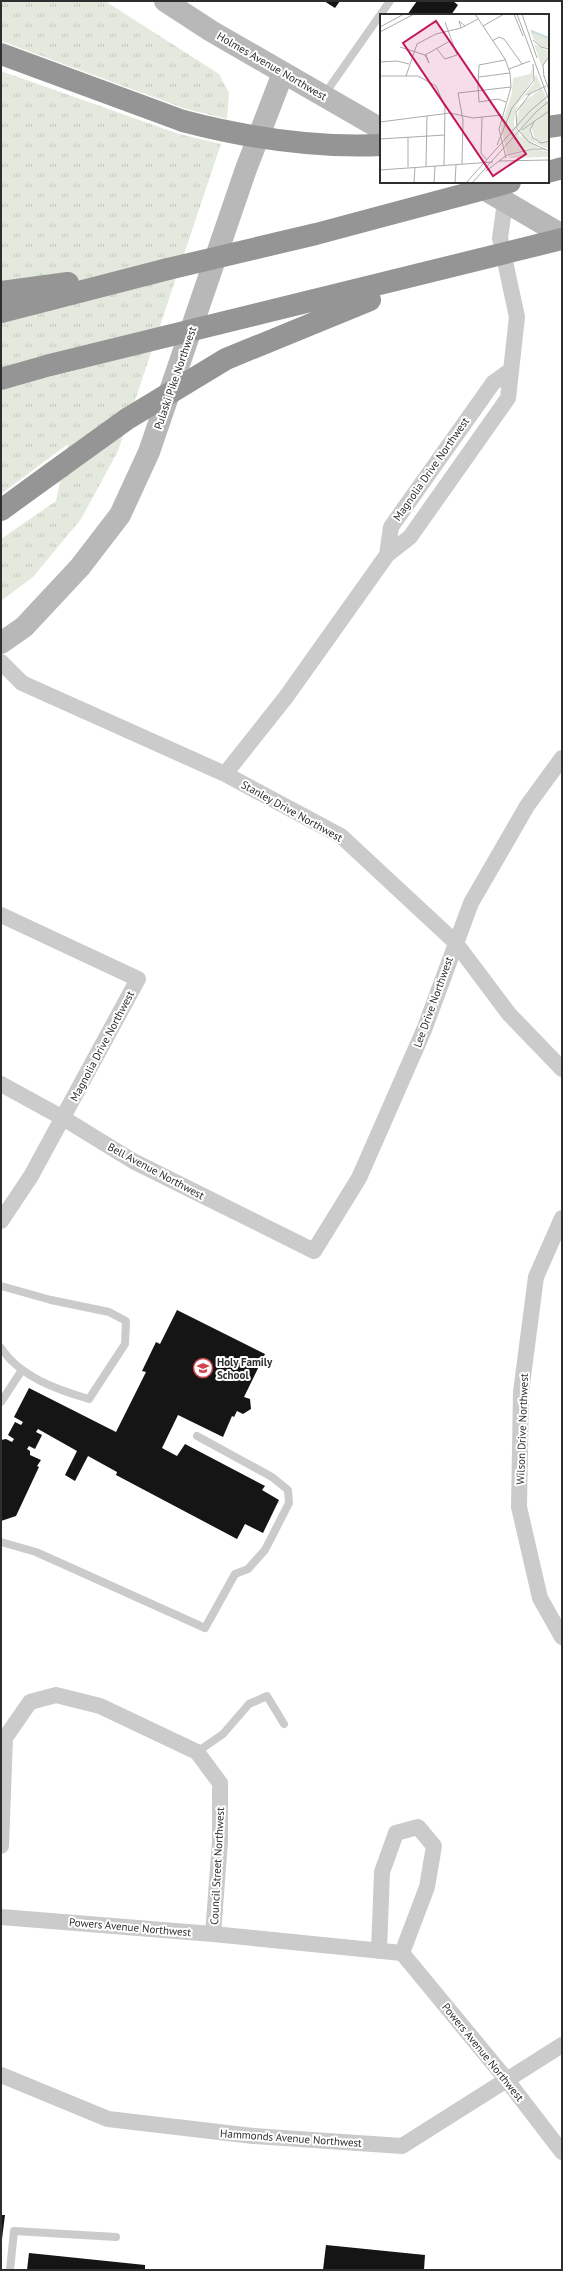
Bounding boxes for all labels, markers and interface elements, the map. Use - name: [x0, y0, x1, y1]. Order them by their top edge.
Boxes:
- inset map: [380, 14, 549, 183]
- street label: Holmes Avenue Northwest: [215, 29, 330, 103]
- street label: Pulaski Pike Northwest: [151, 324, 199, 431]
- street label: Magnolia Drive Northwest: [390, 414, 472, 523]
- street label: Stanley Drive Northwest: [239, 777, 345, 845]
- street label: Lee Drive Northwest: [410, 954, 456, 1049]
- street label: Magnolia Drive Northwest: [67, 988, 137, 1104]
- street label: Bell Avenue Northwest: [105, 1140, 207, 1203]
- place label: Holy Family School: [217, 1355, 273, 1382]
- school or university icon: Holy Family School: [192, 1357, 214, 1379]
- street label: Wilson Drive Northwest: [513, 1373, 531, 1485]
- street label: Council Street Northwest: [207, 1807, 227, 1925]
- street label: Powers Avenue Northwest: [68, 1915, 192, 1939]
- street label: Powers Avenue Northwest: [439, 2000, 527, 2104]
- street label: Hammonds Avenue Northwest: [220, 2126, 363, 2150]

